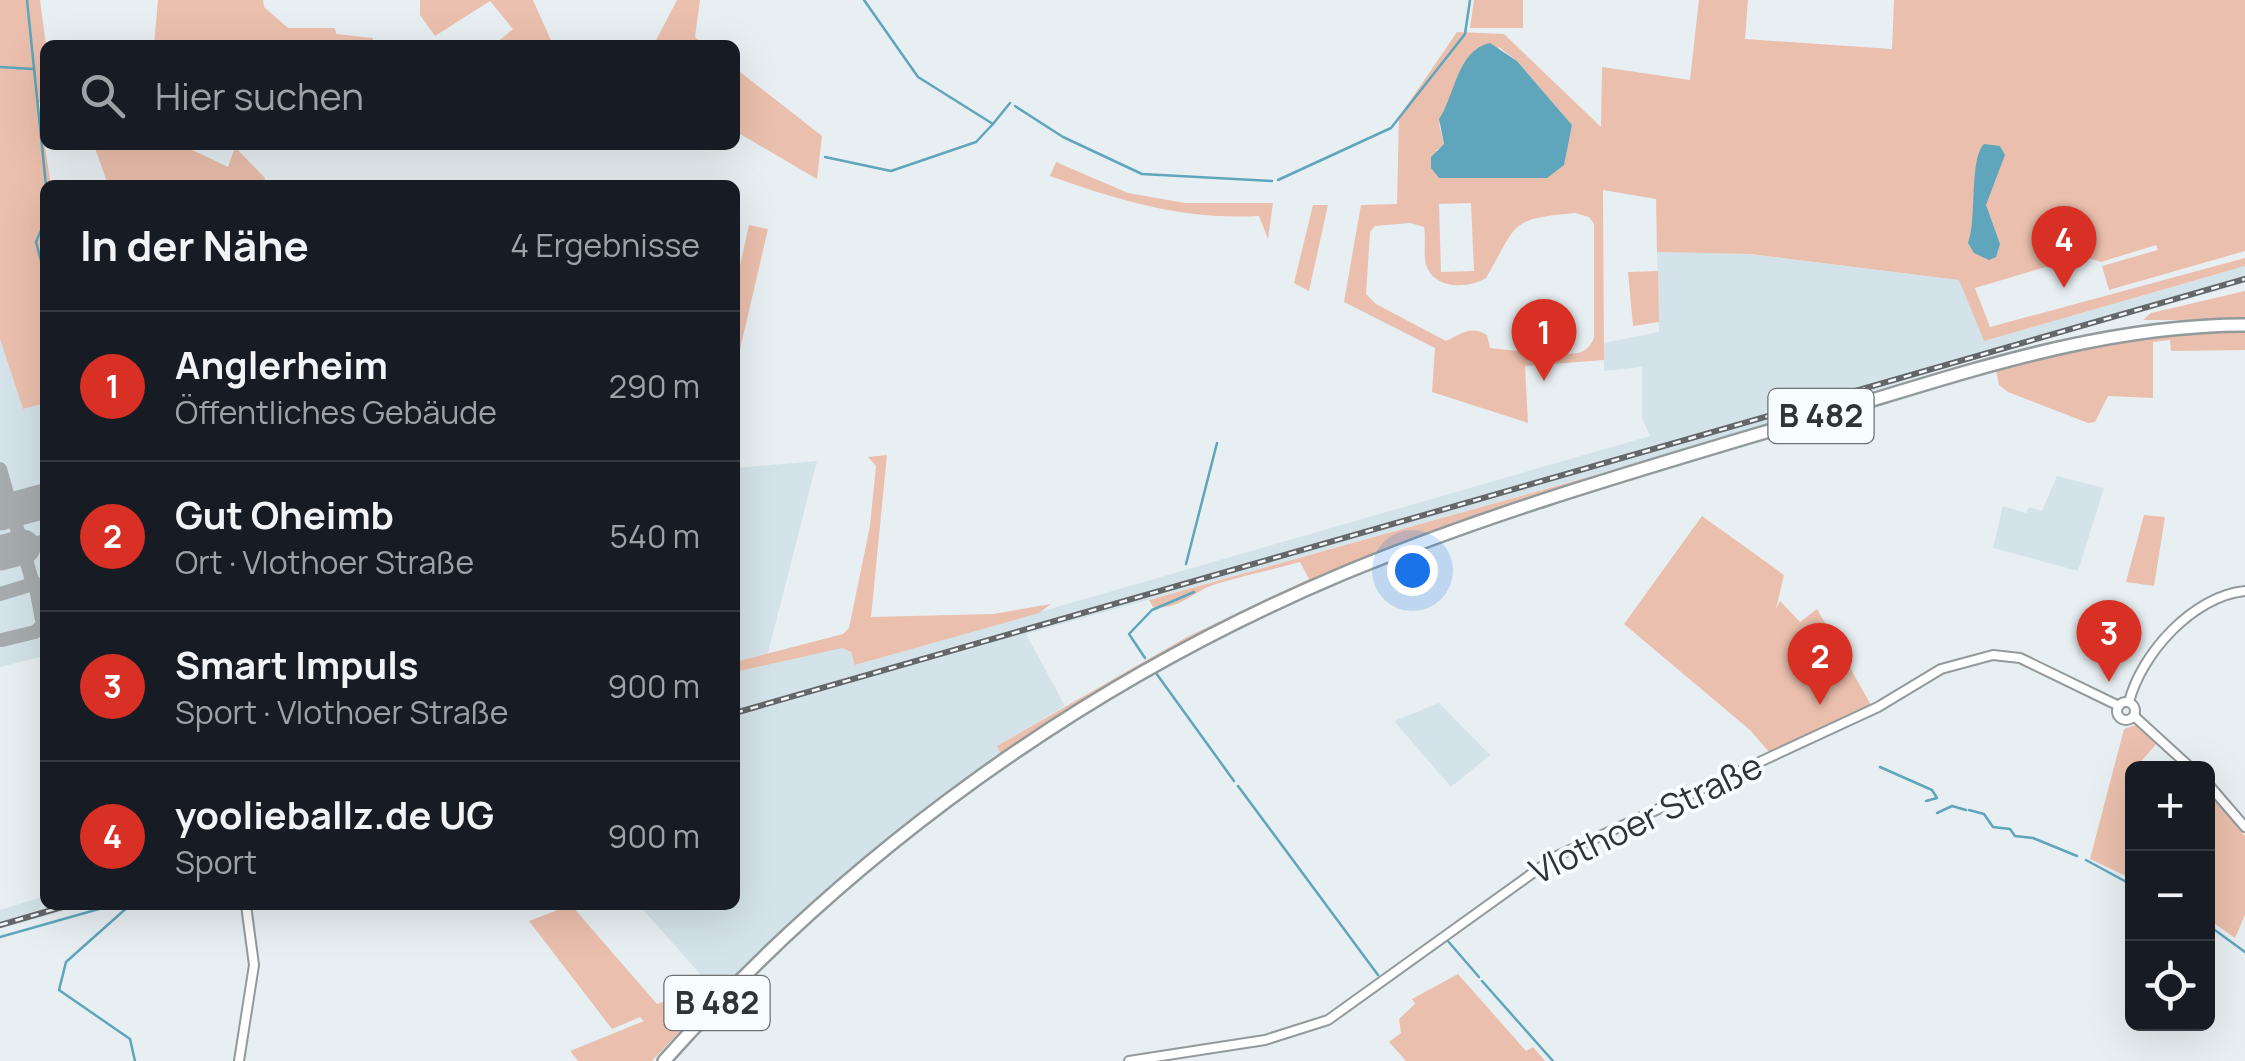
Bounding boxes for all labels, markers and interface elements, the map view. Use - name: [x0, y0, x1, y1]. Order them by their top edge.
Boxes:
- search box: [40, 40, 740, 150]
- icon: search: [75, 68, 130, 123]
- text: Hier suchen: [155, 69, 364, 121]
- pin: 4: [2032, 206, 2096, 288]
- text: In der Nähe: [80, 216, 309, 274]
- text: 4 Ergebnisse: [510, 223, 700, 267]
- pin: 1: [1512, 298, 1576, 381]
- text: Anglerheim: [175, 338, 388, 390]
- text: 1: [105, 364, 120, 408]
- text: 290 m: [609, 364, 700, 408]
- road number: B 482: [1768, 389, 1874, 443]
- text: Öffentliches Gebäude: [175, 390, 497, 434]
- text: Gut Oheimb: [175, 488, 394, 540]
- text: 2: [103, 514, 122, 558]
- text: 540 m: [610, 514, 700, 558]
- text: Ort · Vlothoer Straße: [175, 540, 474, 584]
- your location: [1387, 545, 1438, 596]
- pin: 3: [2076, 600, 2142, 682]
- pin: 2: [1788, 622, 1852, 705]
- text: Smart Impuls: [175, 638, 419, 690]
- text: 3: [103, 664, 122, 708]
- text: 900 m: [608, 664, 700, 708]
- text: Sport · Vlothoer Straße: [175, 690, 509, 734]
- street label: Vlothoer Straße: [1521, 741, 1770, 895]
- map controls: [2125, 761, 2215, 1031]
- button: +: [2125, 761, 2215, 851]
- text: yoolieballz.de UG: [175, 788, 494, 840]
- text: 4: [103, 814, 122, 858]
- text: 900 m: [608, 814, 700, 858]
- text: Sport: [175, 840, 257, 884]
- button: −: [2125, 851, 2215, 941]
- button: locate: [2125, 941, 2215, 1031]
- road number: B 482: [664, 976, 770, 1030]

